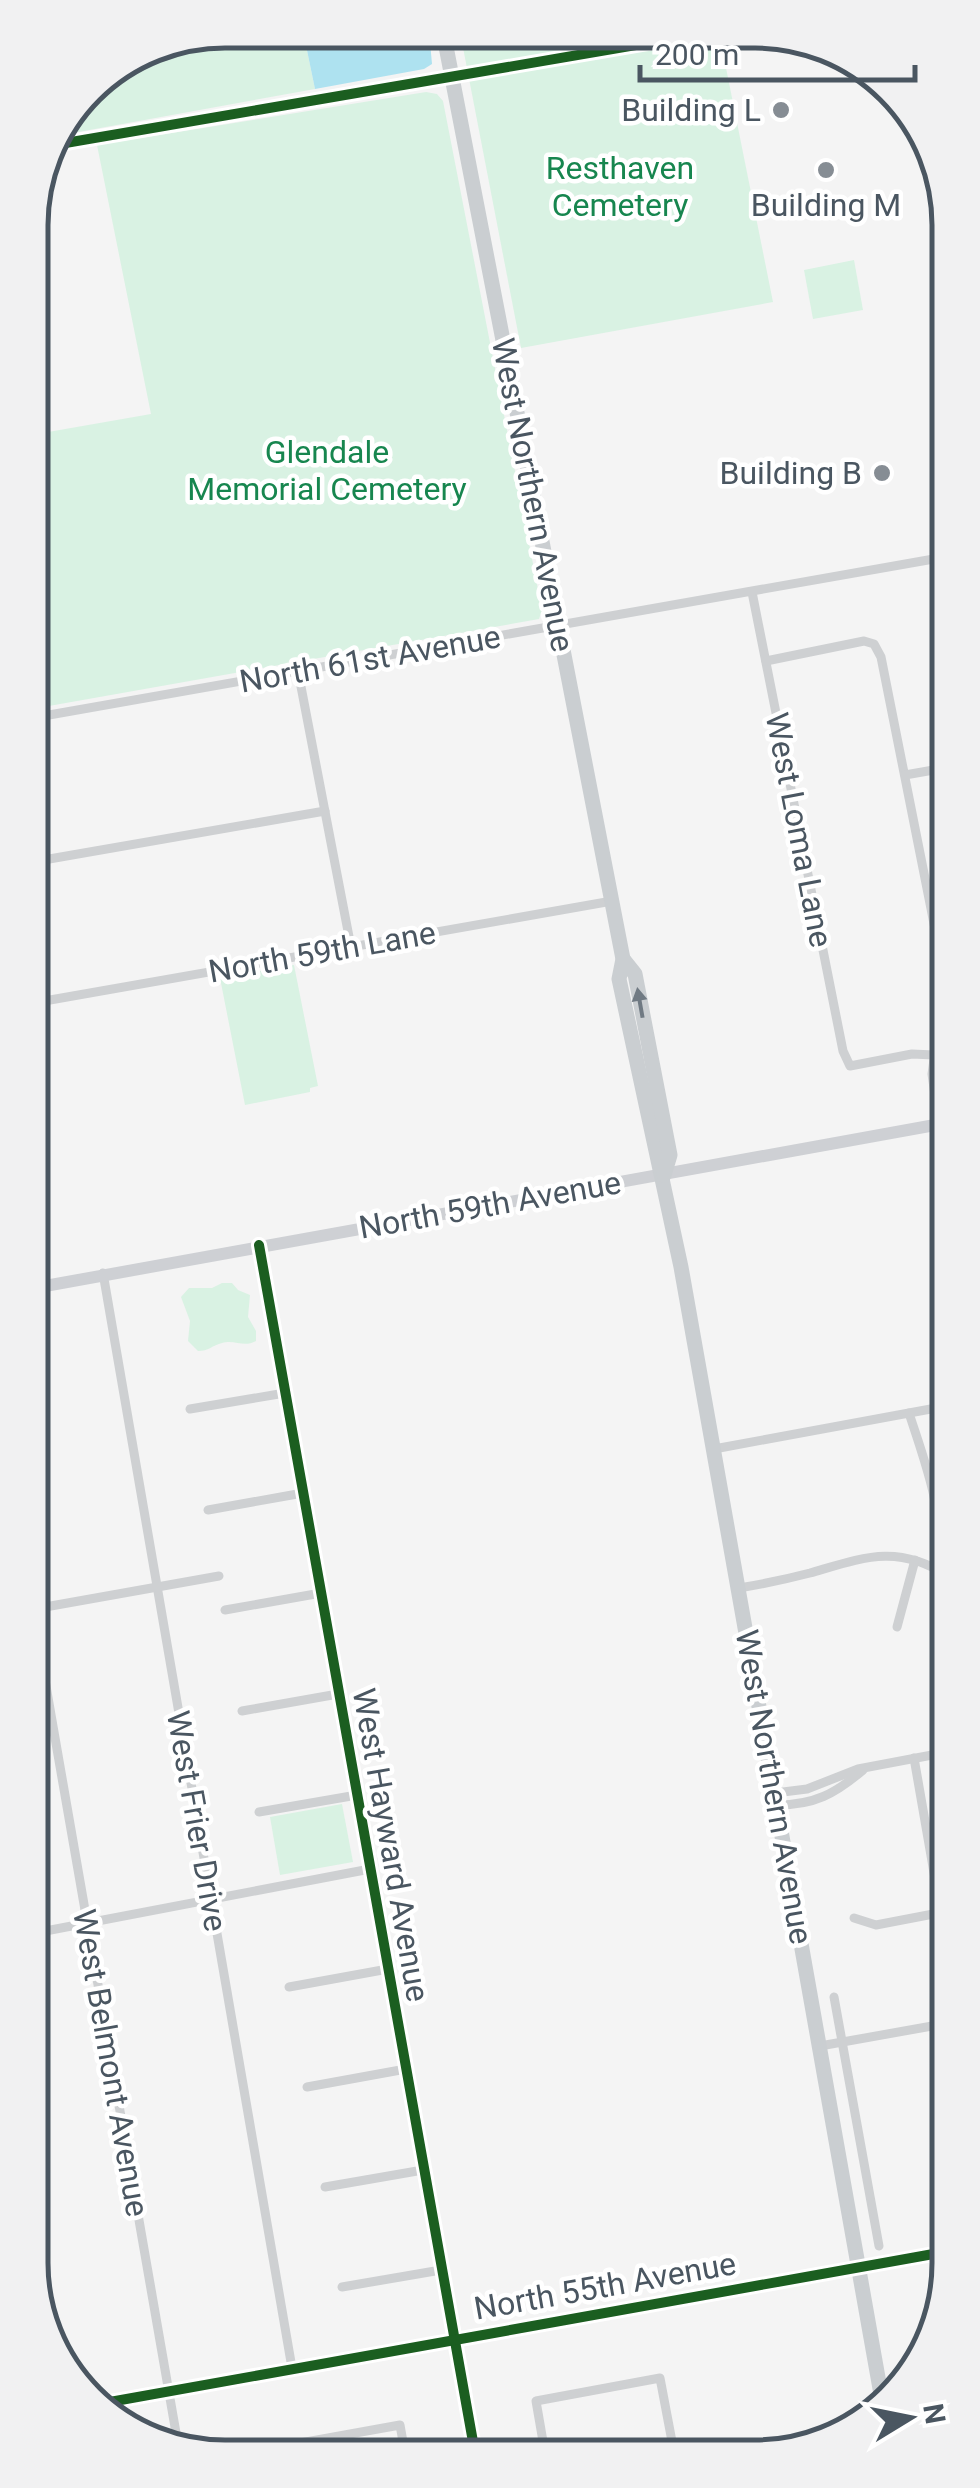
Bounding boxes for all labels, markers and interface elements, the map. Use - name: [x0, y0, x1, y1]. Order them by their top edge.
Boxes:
- scale bar: [640, 20, 915, 82]
- text: 200 m: [655, 37, 739, 72]
- place label: Building L: [621, 91, 761, 129]
- marker: Building L: [770, 99, 792, 121]
- park label: Resthaven Cemetery: [546, 149, 694, 224]
- marker: Building M: [815, 159, 837, 181]
- place label: Building M: [751, 186, 901, 224]
- street label: West Northern Avenue: [484, 335, 582, 655]
- park label: Glendale Memorial Cemetery: [187, 433, 467, 508]
- place label: Building B: [720, 454, 862, 492]
- marker: Building B: [871, 462, 893, 484]
- street label: North 61st Avenue: [237, 617, 503, 701]
- street label: West Loma Lane: [758, 710, 840, 950]
- street label: North 59th Lane: [205, 913, 439, 991]
- one-way arrow: [632, 987, 647, 1018]
- street label: North 59th Avenue: [356, 1163, 624, 1247]
- street label: West Northern Avenue: [728, 1627, 820, 1947]
- street label: West Hayward Avenue: [345, 1685, 437, 2005]
- street label: West Frier Drive: [159, 1708, 235, 1934]
- street label: West Belmont Avenue: [65, 1906, 157, 2220]
- street label: North 55th Avenue: [471, 2244, 739, 2328]
- north arrow: [860, 2368, 960, 2468]
- text: N: [916, 2401, 952, 2426]

